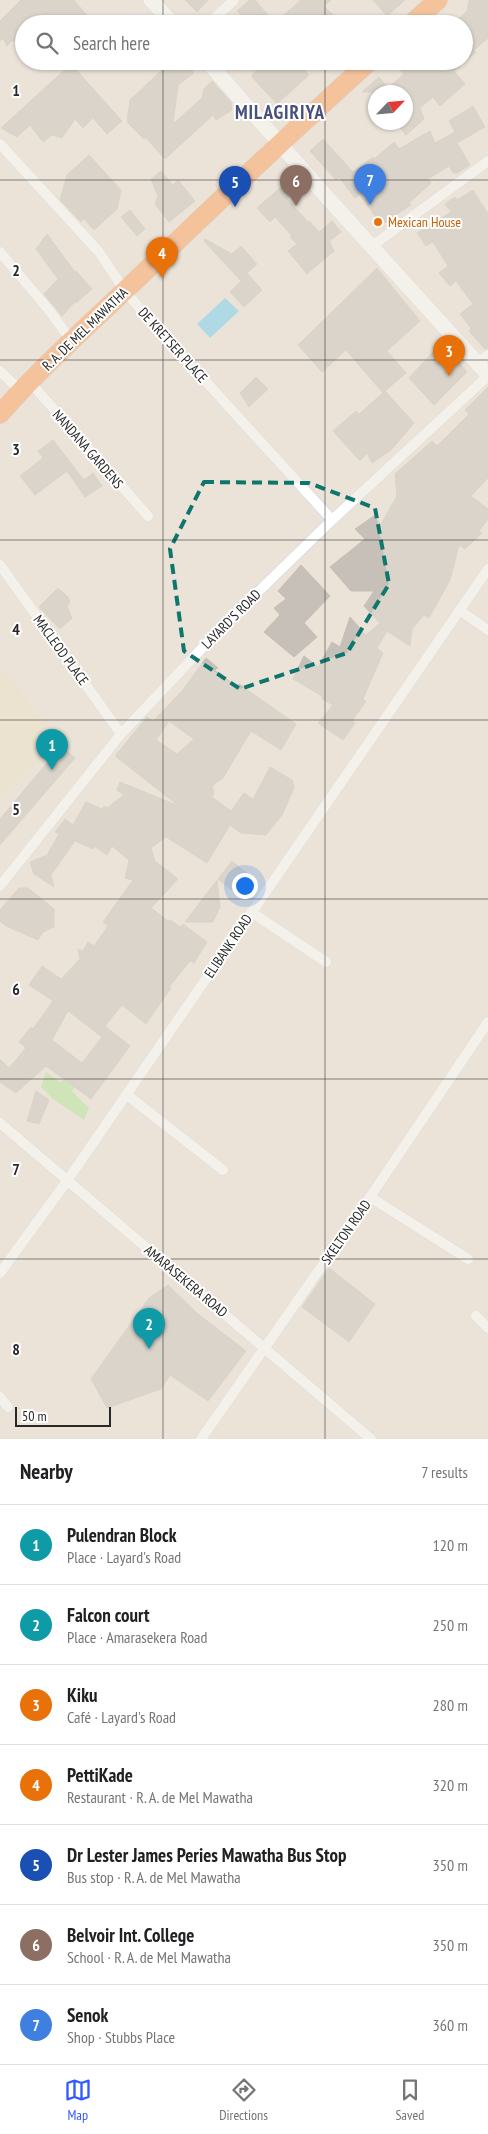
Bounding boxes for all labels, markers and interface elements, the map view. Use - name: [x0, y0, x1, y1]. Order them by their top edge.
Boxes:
- search box: [15, 15, 473, 70]
- icon: search: [33, 29, 61, 57]
- text: Search here: [73, 31, 150, 55]
- text: 1: [12, 80, 20, 100]
- north arrow: [368, 85, 413, 130]
- district label: MILAGIRIYA: [235, 100, 325, 124]
- pin: 7: [354, 164, 386, 205]
- pin: 6: [280, 165, 312, 206]
- pin: 5: [219, 166, 251, 207]
- place label: Mexican House: [388, 213, 461, 231]
- marker: Mexican House: [372, 216, 384, 228]
- pin: 4: [146, 237, 178, 278]
- text: 2: [12, 260, 20, 280]
- street label: R. A. DE MEL MAWATHA: [38, 283, 132, 374]
- street label: DE KRETSER PLACE: [135, 304, 211, 386]
- pin: 3: [433, 335, 465, 376]
- street label: NANDANA GARDENS: [49, 406, 127, 492]
- text: 3: [12, 439, 20, 459]
- street label: LAYARD'S ROAD: [198, 586, 264, 652]
- street label: MACLEOD PLACE: [29, 611, 93, 689]
- text: 4: [12, 619, 20, 639]
- pin: 1: [36, 729, 68, 770]
- text: 5: [12, 799, 20, 819]
- your location: [232, 873, 258, 899]
- street label: ELIBANK ROAD: [200, 911, 256, 981]
- text: 6: [12, 979, 20, 999]
- text: 7: [12, 1159, 20, 1179]
- street label: SKELTON ROAD: [317, 1196, 375, 1268]
- street label: AMARASEKERA ROAD: [141, 1241, 231, 1321]
- pin: 2: [133, 1308, 165, 1349]
- text: 8: [12, 1339, 20, 1359]
- scale bar: [15, 1404, 111, 1427]
- text: 50 m: [22, 1407, 47, 1425]
- text: Nearby: [20, 1458, 73, 1485]
- text: 7 results: [421, 1462, 468, 1482]
- text: Pulendran Block: [67, 1523, 177, 1547]
- text: 1: [32, 1535, 40, 1555]
- text: 120 m: [433, 1535, 468, 1555]
- text: Place · Layard's Road: [67, 1547, 181, 1567]
- text: Falcon court: [67, 1603, 150, 1627]
- text: 2: [32, 1615, 40, 1635]
- text: 250 m: [433, 1615, 468, 1635]
- text: Place · Amarasekera Road: [67, 1627, 207, 1647]
- text: Kiku: [67, 1683, 97, 1707]
- text: 3: [32, 1695, 40, 1715]
- text: 280 m: [433, 1695, 468, 1715]
- text: Café · Layard's Road: [67, 1707, 176, 1727]
- text: PettiKade: [67, 1763, 133, 1787]
- text: 4: [32, 1775, 40, 1795]
- text: 320 m: [433, 1775, 468, 1795]
- text: Restaurant · R. A. de Mel Mawatha: [67, 1787, 253, 1807]
- text: Dr Lester James Peries Mawatha Bus Stop: [67, 1843, 346, 1867]
- text: 5: [32, 1855, 40, 1875]
- text: 350 m: [433, 1855, 468, 1875]
- text: Bus stop · R. A. de Mel Mawatha: [67, 1867, 241, 1887]
- text: Belvoir Int. College: [67, 1923, 194, 1947]
- text: 6: [32, 1935, 40, 1955]
- text: 350 m: [433, 1935, 468, 1955]
- text: School · R. A. de Mel Mawatha: [67, 1947, 231, 1967]
- text: Senok: [67, 2003, 108, 2027]
- text: 7: [32, 2015, 40, 2035]
- text: 360 m: [433, 2015, 468, 2035]
- text: Shop · Stubbs Place: [67, 2027, 175, 2047]
- tab: Map: [64, 2076, 92, 2124]
- tab: Directions: [219, 2076, 268, 2124]
- tab: Saved: [395, 2076, 424, 2124]

